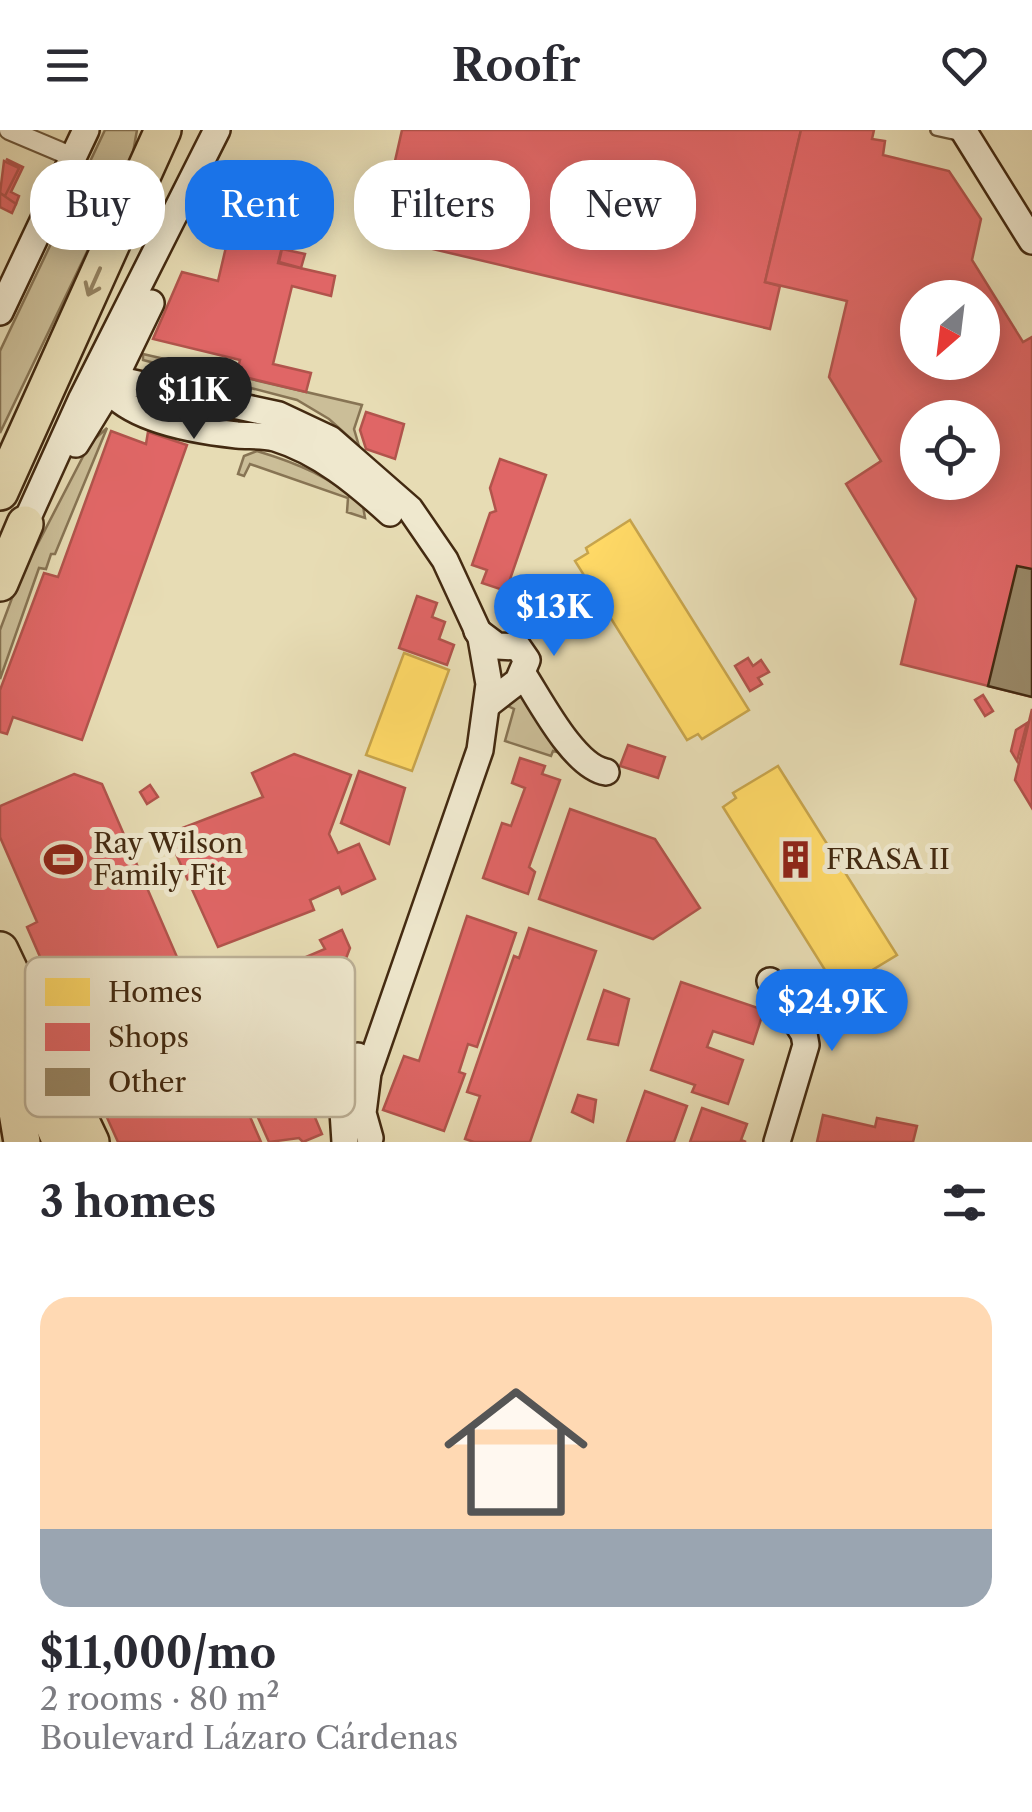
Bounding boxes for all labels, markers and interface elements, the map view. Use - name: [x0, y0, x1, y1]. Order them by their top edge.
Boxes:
- text: Roofr: [452, 37, 580, 93]
- icon: menu: [40, 38, 95, 93]
- icon: heart: [937, 38, 992, 93]
- chip: Buy: [30, 160, 165, 250]
- chip: Rent: [185, 160, 334, 250]
- chip: Filters: [354, 160, 530, 250]
- chip: New: [550, 160, 696, 250]
- one-way arrow: [83, 266, 102, 296]
- north arrow: [900, 280, 1000, 380]
- map controls: [900, 280, 1000, 500]
- pin: $11K: [135, 357, 253, 442]
- text: $11K: [158, 370, 230, 409]
- button: locate: [900, 400, 1000, 500]
- pin: $13K: [495, 574, 613, 659]
- text: $13K: [516, 587, 592, 626]
- place label: Ray Wilson Family Fit: [93, 826, 243, 892]
- sports icon: Ray Wilson Family Fit: [42, 838, 84, 880]
- building icon: FRASA II: [775, 838, 817, 880]
- place label: FRASA II: [826, 842, 950, 876]
- legend: [25, 957, 355, 1117]
- pin: $24.9K: [751, 969, 913, 1054]
- text: Homes: [108, 975, 202, 1009]
- text: $24.9K: [778, 982, 886, 1021]
- text: Shops: [108, 1020, 189, 1054]
- text: Other: [108, 1065, 186, 1099]
- icon: filters: [937, 1175, 992, 1230]
- text: 3 homes: [40, 1176, 216, 1228]
- icon: home: [426, 1362, 606, 1542]
- text: $11,000/mo: [40, 1627, 276, 1679]
- text: 2 rooms · 80 m²: [40, 1679, 280, 1718]
- text: Boulevard Lázaro Cárdenas: [40, 1718, 458, 1757]

